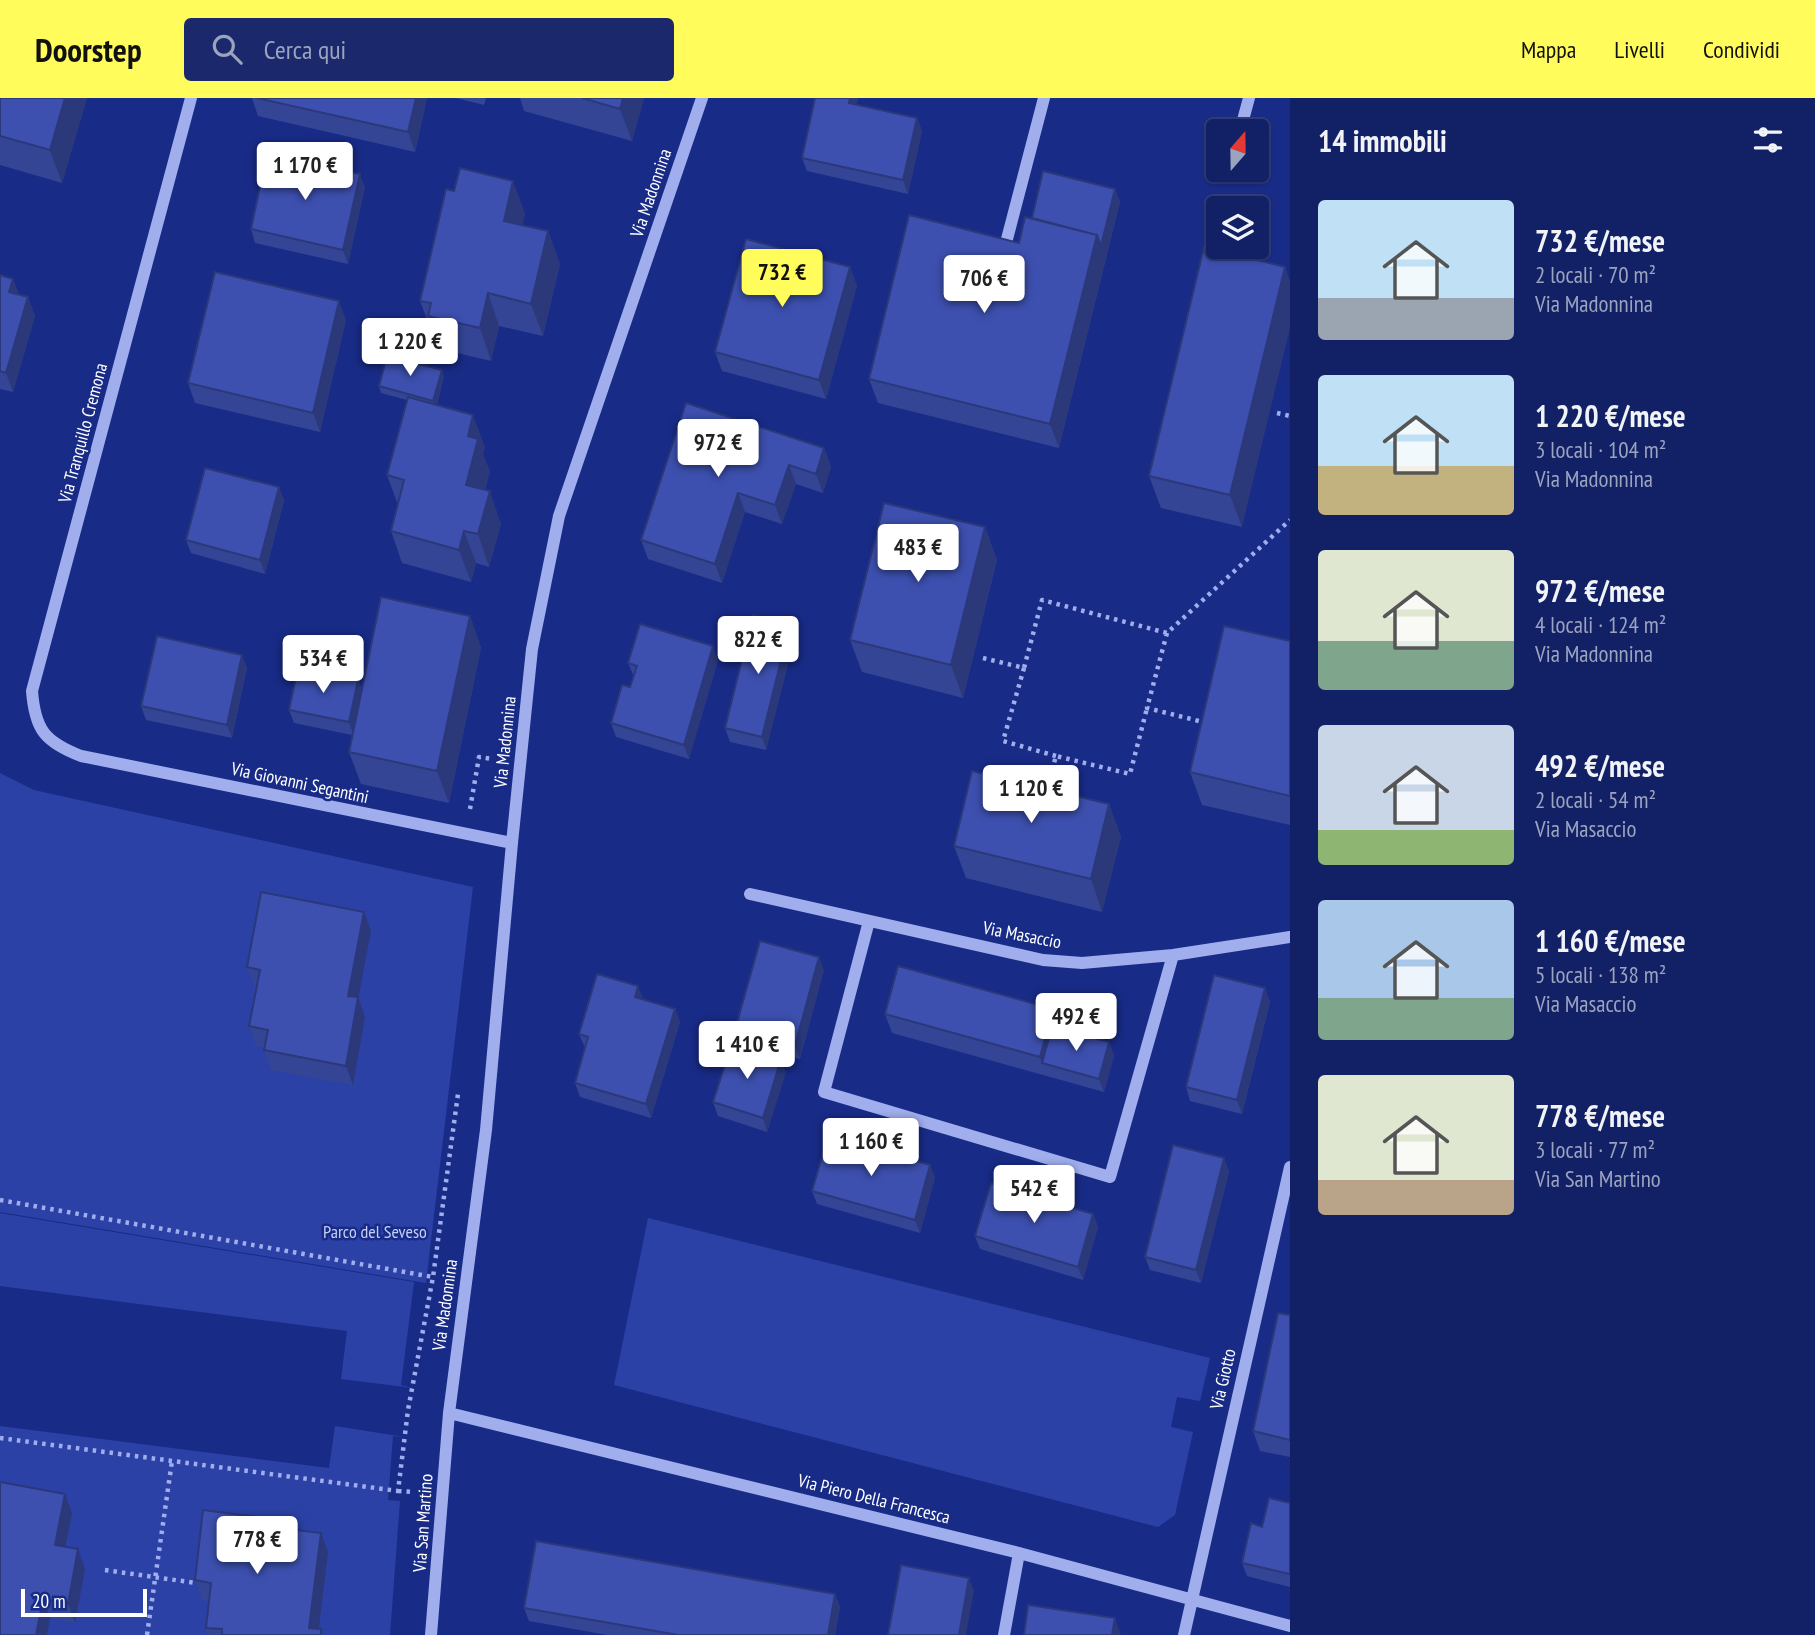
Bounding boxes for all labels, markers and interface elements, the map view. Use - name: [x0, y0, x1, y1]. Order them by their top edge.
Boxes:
- search box: [184, 18, 674, 81]
- text: Doorstep: [35, 28, 142, 71]
- icon: search: [208, 30, 246, 68]
- text: Cerca qui: [264, 33, 346, 66]
- text: Mappa: [1521, 34, 1576, 65]
- text: Livelli: [1614, 34, 1665, 65]
- text: Condividi: [1703, 34, 1780, 65]
- north arrow: [1206, 119, 1269, 182]
- map controls: [1206, 119, 1269, 259]
- text: 14 immobili: [1318, 121, 1447, 160]
- icon: filters: [1749, 121, 1787, 159]
- pin: 1 170 €: [240, 142, 370, 202]
- street label: Via Madonnina: [624, 145, 676, 241]
- text: 1 170 €: [273, 150, 337, 179]
- button: layers: [1206, 196, 1269, 259]
- text: 732 €/mese: [1535, 221, 1665, 260]
- icon: home: [1374, 228, 1458, 312]
- pin: 732 €: [733, 250, 831, 309]
- pin: 706 €: [935, 256, 1033, 315]
- text: 732 €: [758, 257, 806, 286]
- text: 2 locali · 70 m²: [1535, 260, 1656, 289]
- text: 706 €: [960, 263, 1008, 292]
- text: Via Madonnina: [1535, 289, 1653, 318]
- pin: 1 220 €: [345, 318, 475, 378]
- text: 1 220 €: [378, 326, 442, 355]
- street label: Via Tranquillo Cremona: [53, 360, 112, 506]
- text: 1 220 €/mese: [1535, 396, 1686, 435]
- icon: home: [1374, 403, 1458, 487]
- pin: 972 €: [669, 420, 767, 479]
- text: 972 €: [694, 427, 742, 456]
- text: 3 locali · 104 m²: [1535, 435, 1666, 464]
- text: Via Madonnina: [1535, 464, 1653, 493]
- pin: 483 €: [869, 524, 967, 584]
- text: 483 €: [894, 532, 942, 561]
- text: 972 €/mese: [1535, 571, 1665, 610]
- icon: home: [1374, 578, 1458, 662]
- text: 4 locali · 124 m²: [1535, 610, 1666, 639]
- pin: 822 €: [709, 616, 807, 676]
- text: 822 €: [734, 624, 782, 653]
- pin: 534 €: [274, 636, 372, 695]
- text: Via Madonnina: [1535, 639, 1653, 668]
- text: 534 €: [299, 643, 347, 672]
- street label: Via Madonnina: [488, 695, 521, 790]
- text: 492 €/mese: [1535, 746, 1665, 785]
- icon: home: [1374, 753, 1458, 837]
- street label: Via Giovanni Segantini: [228, 757, 371, 808]
- pin: 1 120 €: [966, 766, 1096, 825]
- text: 1 120 €: [999, 773, 1063, 802]
- text: 2 locali · 54 m²: [1535, 785, 1656, 814]
- text: Via Masaccio: [1535, 814, 1636, 843]
- street label: Via Masaccio: [980, 915, 1063, 953]
- text: 1 160 €/mese: [1535, 921, 1686, 960]
- icon: home: [1374, 928, 1458, 1012]
- text: 5 locali · 138 m²: [1535, 960, 1666, 989]
- text: Via Masaccio: [1535, 989, 1636, 1018]
- pin: 492 €: [1027, 993, 1125, 1053]
- text: 492 €: [1052, 1001, 1100, 1030]
- pin: 1 410 €: [682, 1021, 812, 1081]
- text: 1 410 €: [715, 1029, 779, 1058]
- text: 778 €/mese: [1535, 1096, 1665, 1135]
- icon: home: [1374, 1103, 1458, 1187]
- pin: 1 160 €: [806, 1118, 936, 1178]
- text: 1 160 €: [839, 1126, 903, 1155]
- text: 3 locali · 77 m²: [1535, 1135, 1655, 1164]
- text: Via San Martino: [1535, 1164, 1661, 1193]
- pin: 542 €: [985, 1166, 1083, 1225]
- text: 542 €: [1010, 1173, 1058, 1202]
- park label: Parco del Seveso: [323, 1220, 427, 1243]
- street label: Via Madonnina: [427, 1258, 462, 1353]
- street label: Via Giotto: [1204, 1346, 1241, 1412]
- street label: Via Piero Della Francesca: [795, 1468, 953, 1529]
- street label: Via San Martino: [408, 1473, 437, 1574]
- pin: 778 €: [208, 1516, 306, 1576]
- text: 778 €: [233, 1524, 281, 1553]
- scale bar: [21, 1586, 147, 1618]
- text: 20 m: [32, 1589, 66, 1613]

